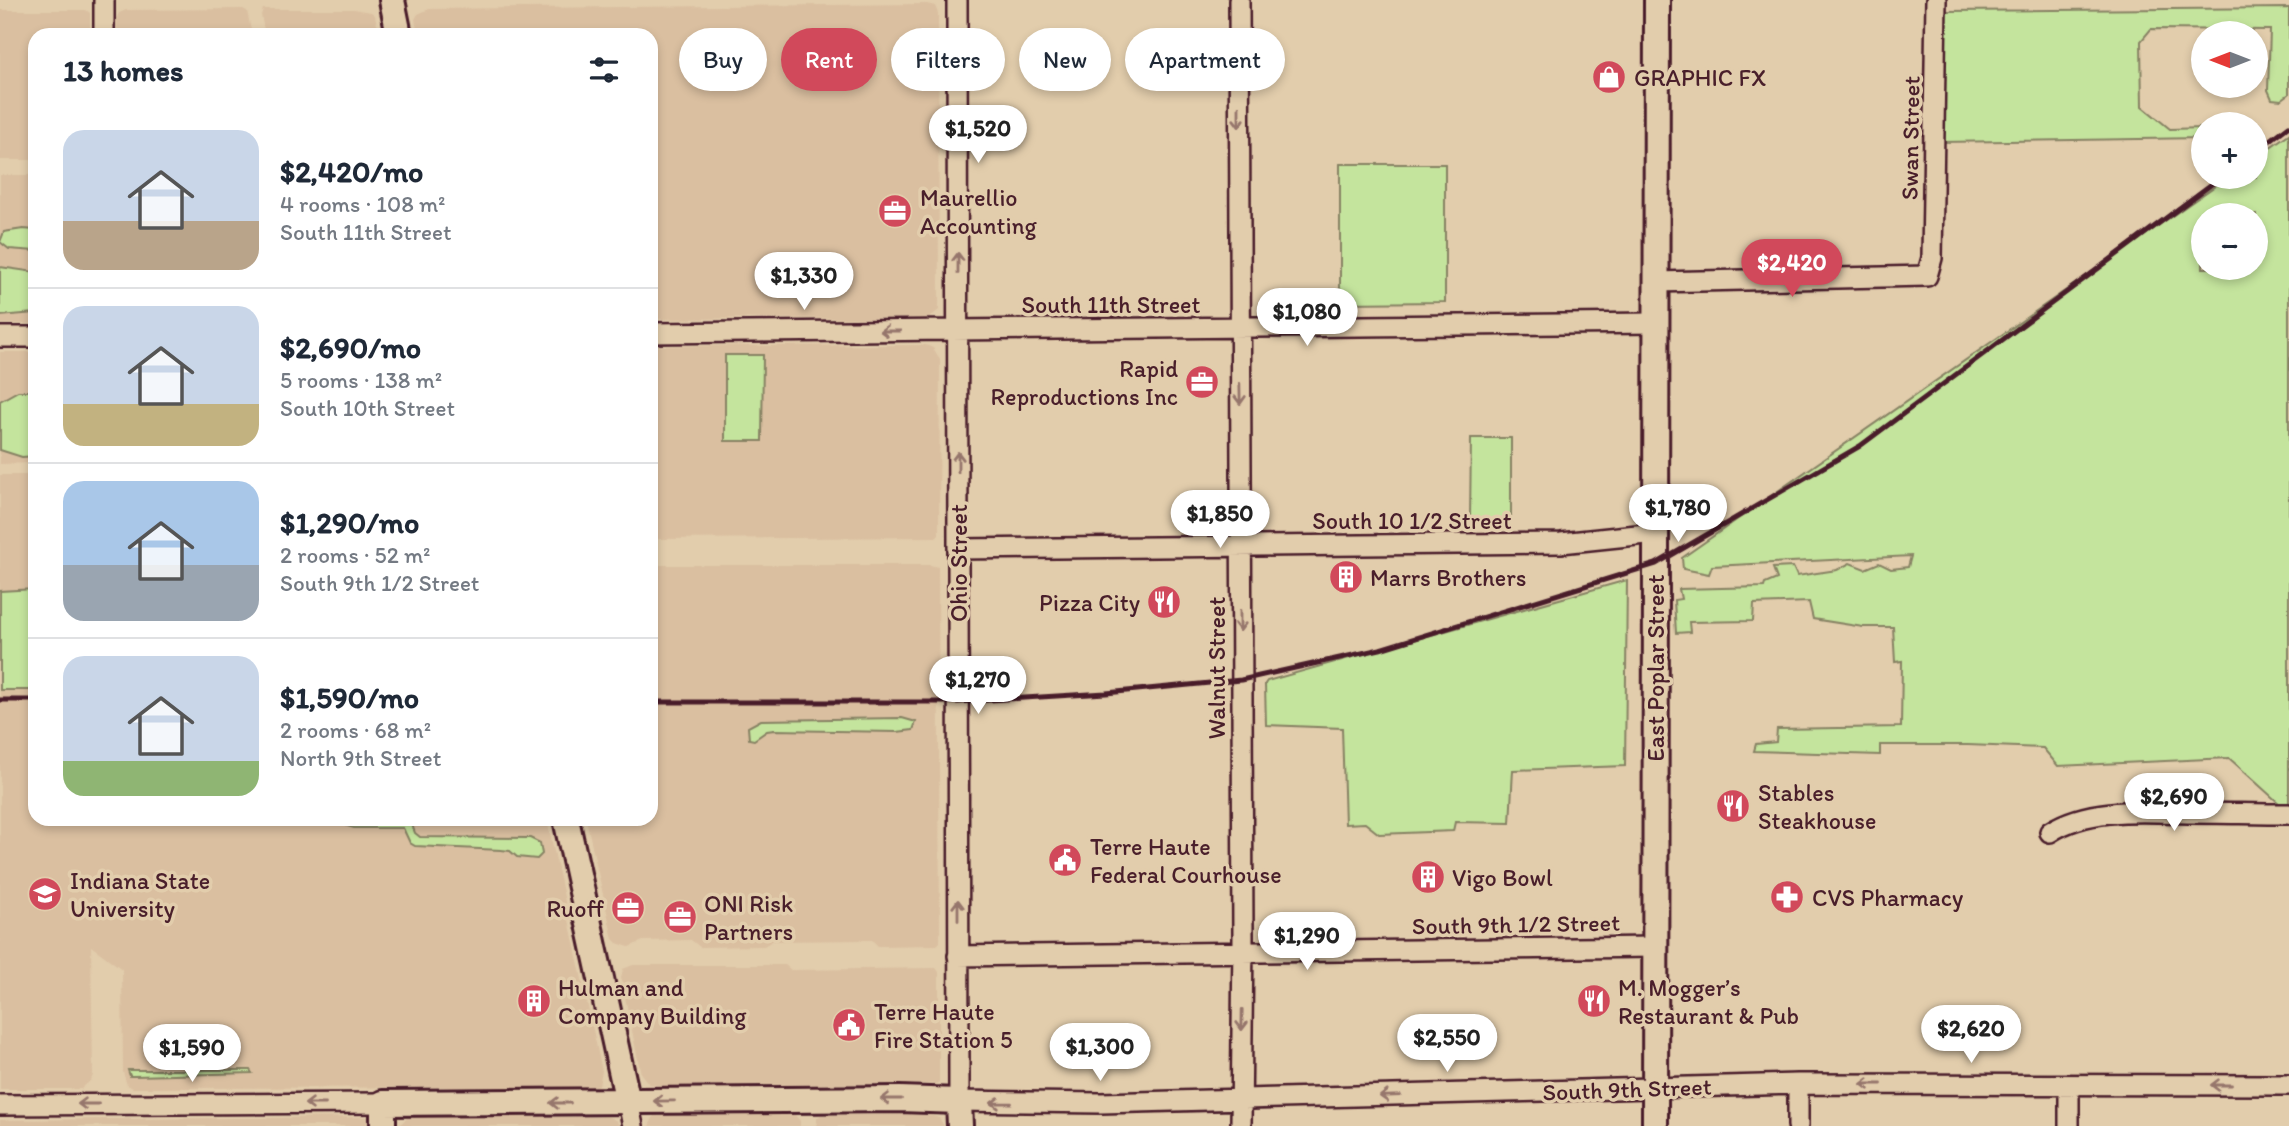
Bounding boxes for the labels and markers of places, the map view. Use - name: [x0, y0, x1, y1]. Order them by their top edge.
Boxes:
- shop icon: GRAPHIC FX: [1590, 58, 1628, 96]
- place label: GRAPHIC FX: [1634, 63, 1766, 92]
- pin: $1,520: [921, 106, 1035, 165]
- place label: Maurellio Accounting: [920, 183, 1037, 240]
- office icon: Maurellio Accounting: [876, 192, 914, 230]
- pin: $2,420: [1735, 240, 1849, 299]
- pin: $1,330: [747, 252, 861, 312]
- pin: $1,080: [1250, 288, 1364, 348]
- place label: Rapid Reproductions Inc: [991, 354, 1178, 411]
- office icon: Rapid Reproductions Inc: [1183, 363, 1221, 401]
- pin: $1,780: [1621, 484, 1735, 544]
- pin: $1,850: [1163, 490, 1277, 550]
- building icon: Marrs Brothers: [1327, 558, 1365, 596]
- place label: Marrs Brothers: [1370, 563, 1526, 592]
- restaurant icon: Pizza City: [1145, 583, 1183, 621]
- place label: Pizza City: [1039, 588, 1140, 617]
- pin: $1,270: [921, 656, 1035, 716]
- pin: $2,690: [2117, 774, 2231, 833]
- place label: Stables Steakhouse: [1758, 778, 1876, 835]
- restaurant icon: Stables Steakhouse: [1714, 787, 1752, 825]
- place label: Terre Haute Federal Courhouse: [1090, 832, 1282, 889]
- public building icon: Terre Haute Federal Courhouse: [1046, 841, 1084, 879]
- building icon: Vigo Bowl: [1409, 858, 1447, 896]
- place label: Vigo Bowl: [1452, 863, 1553, 892]
- place label: Indiana State University: [70, 866, 210, 923]
- school or university icon: Indiana State University: [26, 875, 64, 913]
- pharmacy icon: CVS Pharmacy: [1768, 878, 1806, 916]
- place label: CVS Pharmacy: [1812, 883, 1963, 912]
- office icon: Ruoff: [609, 889, 647, 927]
- place label: ONI Risk Partners: [704, 889, 793, 946]
- place label: Ruoff: [547, 894, 605, 923]
- office icon: ONI Risk Partners: [661, 898, 699, 936]
- pin: $1,290: [1250, 912, 1364, 972]
- place label: Hulman and Company Building: [558, 973, 747, 1030]
- place label: M. Mogger’s Restaurant & Pub: [1618, 973, 1799, 1030]
- building icon: Hulman and Company Building: [515, 982, 553, 1020]
- restaurant icon: M. Mogger’s Restaurant & Pub: [1575, 982, 1613, 1020]
- place label: Terre Haute Fire Station 5: [874, 997, 1013, 1054]
- public building icon: Terre Haute Fire Station 5: [830, 1006, 868, 1044]
- pin: $2,620: [1914, 1006, 2028, 1065]
- pin: $2,550: [1390, 1014, 1504, 1074]
- pin: $1,590: [135, 1024, 249, 1084]
- pin: $1,300: [1043, 1024, 1157, 1083]

